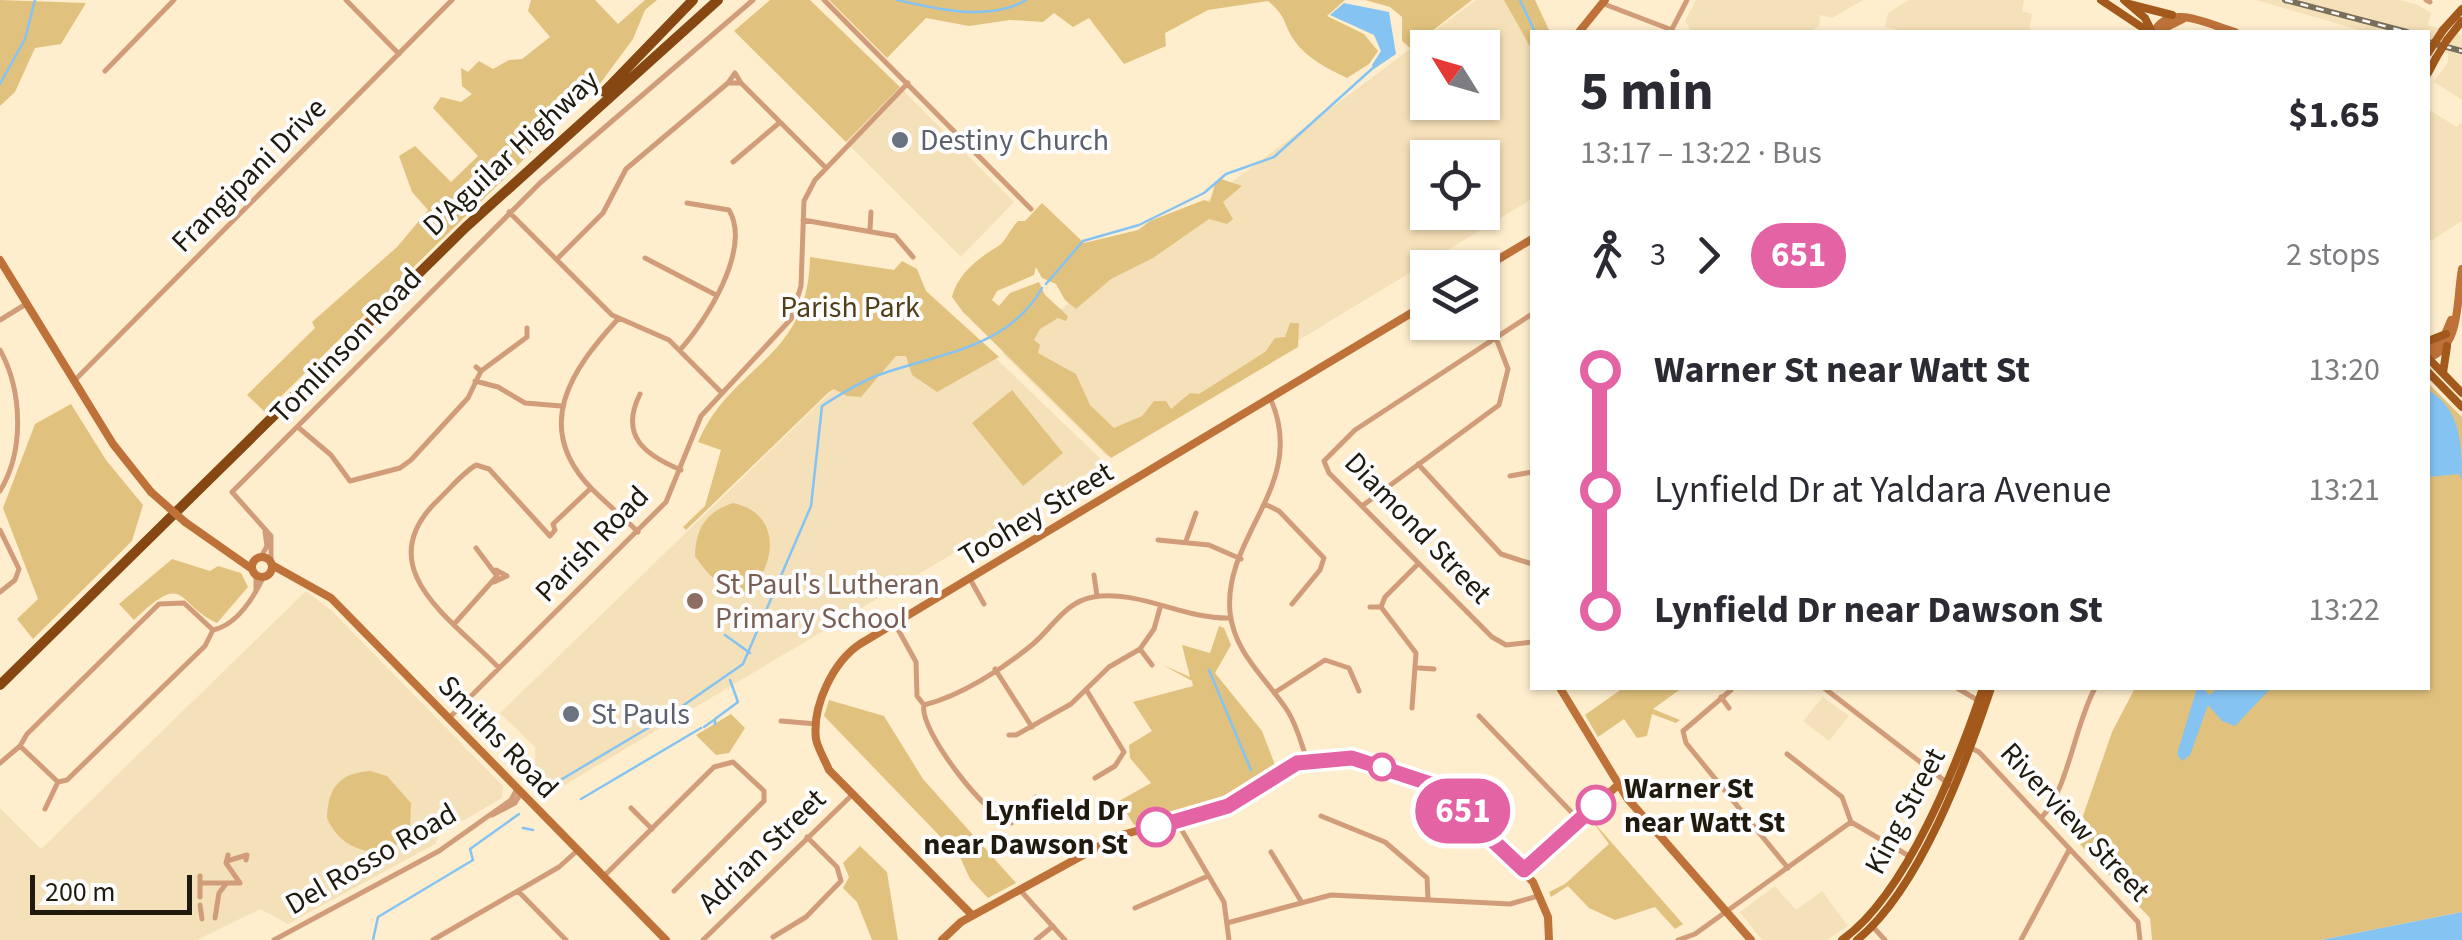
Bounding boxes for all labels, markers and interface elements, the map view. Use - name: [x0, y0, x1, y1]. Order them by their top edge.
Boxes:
- north arrow: [1410, 30, 1500, 120]
- map controls: [1410, 30, 1500, 340]
- text: 5 min: [1580, 53, 1714, 131]
- street label: D'Aguilar Highway: [413, 60, 609, 246]
- street label: Frangipani Drive: [162, 88, 336, 262]
- text: $1.65: [2288, 88, 2380, 142]
- place label: Destiny Church: [920, 119, 1109, 162]
- marker: Destiny Church: [889, 129, 911, 151]
- text: 13:17 – 13:22 · Bus: [1580, 130, 1822, 176]
- button: locate: [1410, 140, 1500, 230]
- icon: walk: [1580, 228, 1635, 283]
- icon: forward: [1681, 228, 1736, 283]
- text: 651: [1771, 230, 1826, 280]
- text: 3: [1650, 232, 1666, 278]
- text: 2 stops: [2286, 232, 2380, 278]
- button: layers: [1410, 250, 1500, 340]
- street label: Tomlinson Road: [260, 258, 432, 434]
- park label: Parish Park: [780, 286, 920, 329]
- text: Warner St near Watt St: [1654, 343, 2030, 397]
- text: 13:20: [2308, 347, 2380, 393]
- street label: Diamond Street: [1334, 442, 1502, 614]
- street label: Toohey Street: [951, 451, 1121, 577]
- text: Lynfield Dr at Yaldara Avenue: [1654, 463, 2111, 517]
- text: 13:21: [2308, 467, 2380, 513]
- street label: Parish Road: [525, 476, 659, 612]
- place label: St Paul's Lutheran Primary School: [715, 563, 940, 640]
- text: Lynfield Dr near Dawson St: [1654, 583, 2103, 637]
- text: 13:22: [2308, 587, 2380, 633]
- marker: St Paul's Lutheran Primary School: [684, 590, 706, 612]
- street label: Smiths Road: [428, 665, 568, 809]
- place label: St Pauls: [591, 693, 690, 736]
- marker: St Pauls: [560, 703, 582, 725]
- street label: Riverview Street: [1990, 733, 2160, 911]
- street label: King Street: [1854, 740, 1956, 882]
- unlabelled marker: [1369, 754, 1395, 780]
- place label: Warner St near Watt St: [1624, 767, 1786, 844]
- line badge: 651: [1406, 778, 1520, 844]
- street label: Adrian Street: [688, 779, 836, 923]
- text: 651: [1435, 786, 1491, 836]
- marker: Warner St near Watt St: [1577, 786, 1615, 824]
- place label: Lynfield Dr near Dawson St: [923, 789, 1129, 866]
- street label: Del Rosso Road: [277, 792, 465, 926]
- marker: Lynfield Dr near Dawson St: [1137, 808, 1175, 846]
- scale bar: [30, 870, 192, 914]
- text: 200 m: [45, 872, 116, 912]

